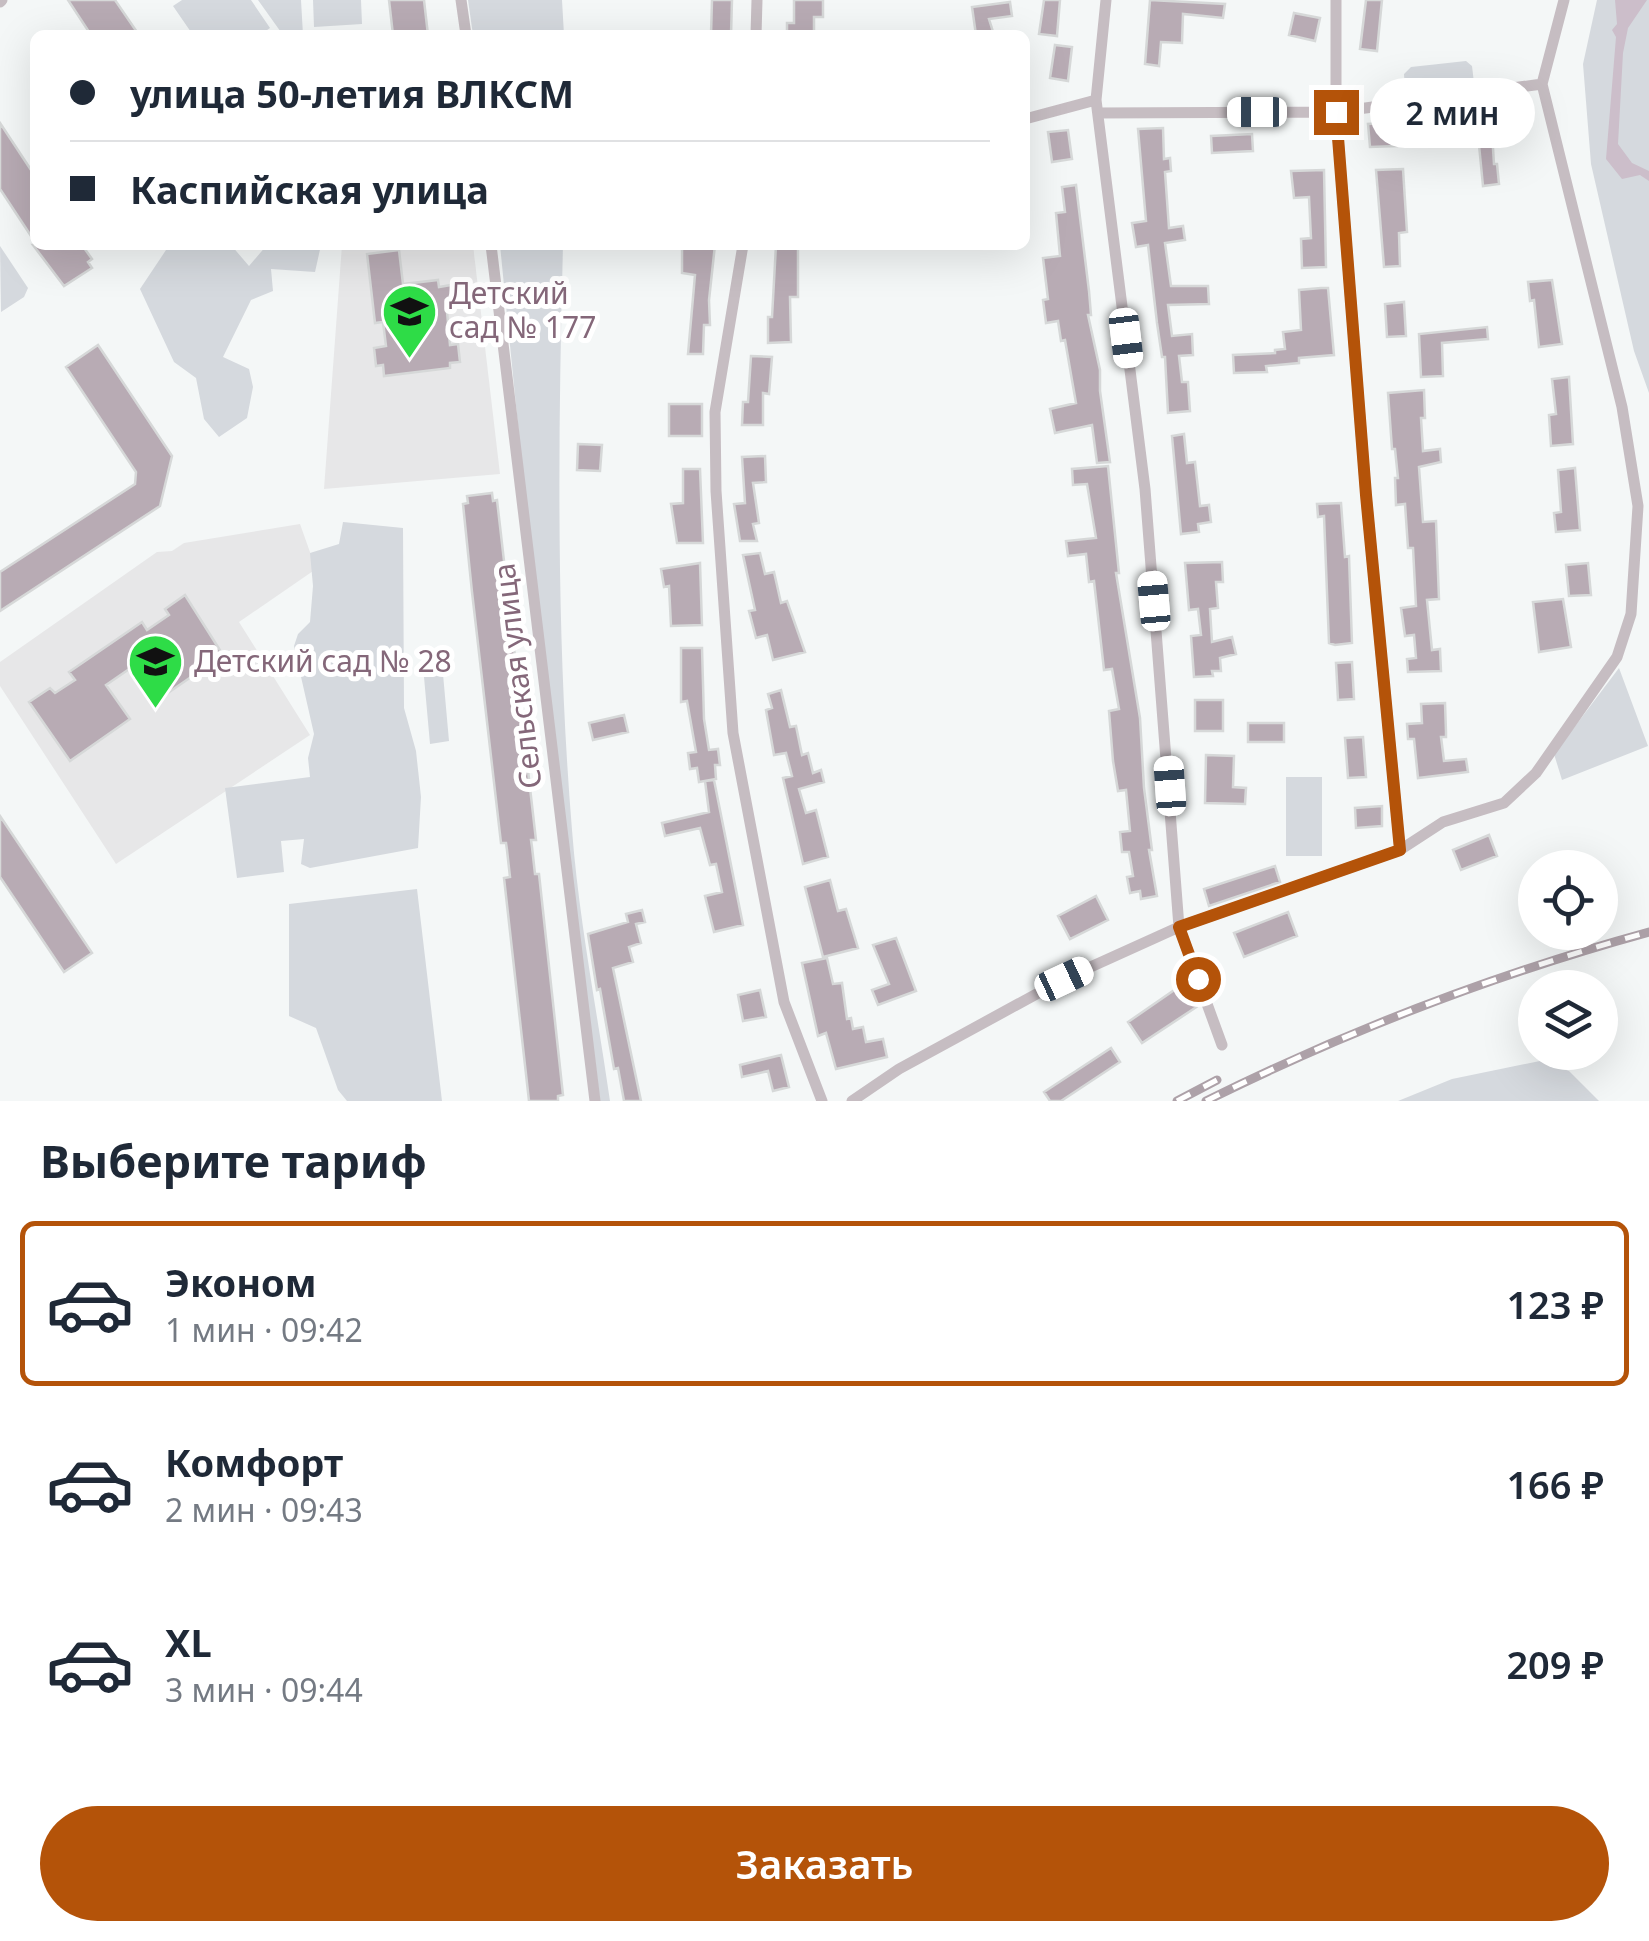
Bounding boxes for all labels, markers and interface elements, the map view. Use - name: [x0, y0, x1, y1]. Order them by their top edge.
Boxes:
- text: улица 50-летия ВЛКСМ: [130, 67, 574, 119]
- callout: 2 мин: [1371, 77, 1536, 147]
- route end: [1314, 90, 1359, 135]
- text: 2 мин: [1406, 91, 1499, 134]
- car: [1227, 97, 1287, 127]
- text: Каспийская улица: [130, 163, 489, 215]
- place label: Детский сад № 177: [449, 272, 596, 347]
- school or university icon: Детский сад № 177: [380, 281, 440, 360]
- car: [1107, 306, 1145, 370]
- street label: Сельская улица: [482, 561, 551, 791]
- car: [1136, 570, 1172, 632]
- school or university icon: Детский сад № 28: [125, 632, 185, 711]
- place label: Детский сад № 28: [194, 640, 452, 681]
- car: [1153, 755, 1187, 817]
- map controls: [1518, 850, 1618, 1070]
- button: locate: [1518, 850, 1618, 950]
- car: [1030, 953, 1098, 1005]
- route start: [1176, 957, 1221, 1002]
- button: layers: [1518, 970, 1618, 1070]
- text: Выберите тариф: [40, 1130, 427, 1191]
- text: Эконом: [165, 1256, 317, 1308]
- icon: car: [45, 1259, 135, 1349]
- text: 123 ₽: [1506, 1278, 1604, 1330]
- text: 1 мин · 09:42: [165, 1308, 363, 1351]
- text: Комфорт: [165, 1436, 343, 1488]
- icon: car: [45, 1439, 135, 1529]
- text: 166 ₽: [1506, 1458, 1604, 1510]
- text: 2 мин · 09:43: [165, 1488, 363, 1531]
- text: XL: [165, 1616, 212, 1668]
- icon: car: [45, 1619, 135, 1709]
- text: 209 ₽: [1506, 1638, 1604, 1690]
- text: 3 мин · 09:44: [165, 1668, 363, 1711]
- button: Заказать: [40, 1806, 1609, 1921]

